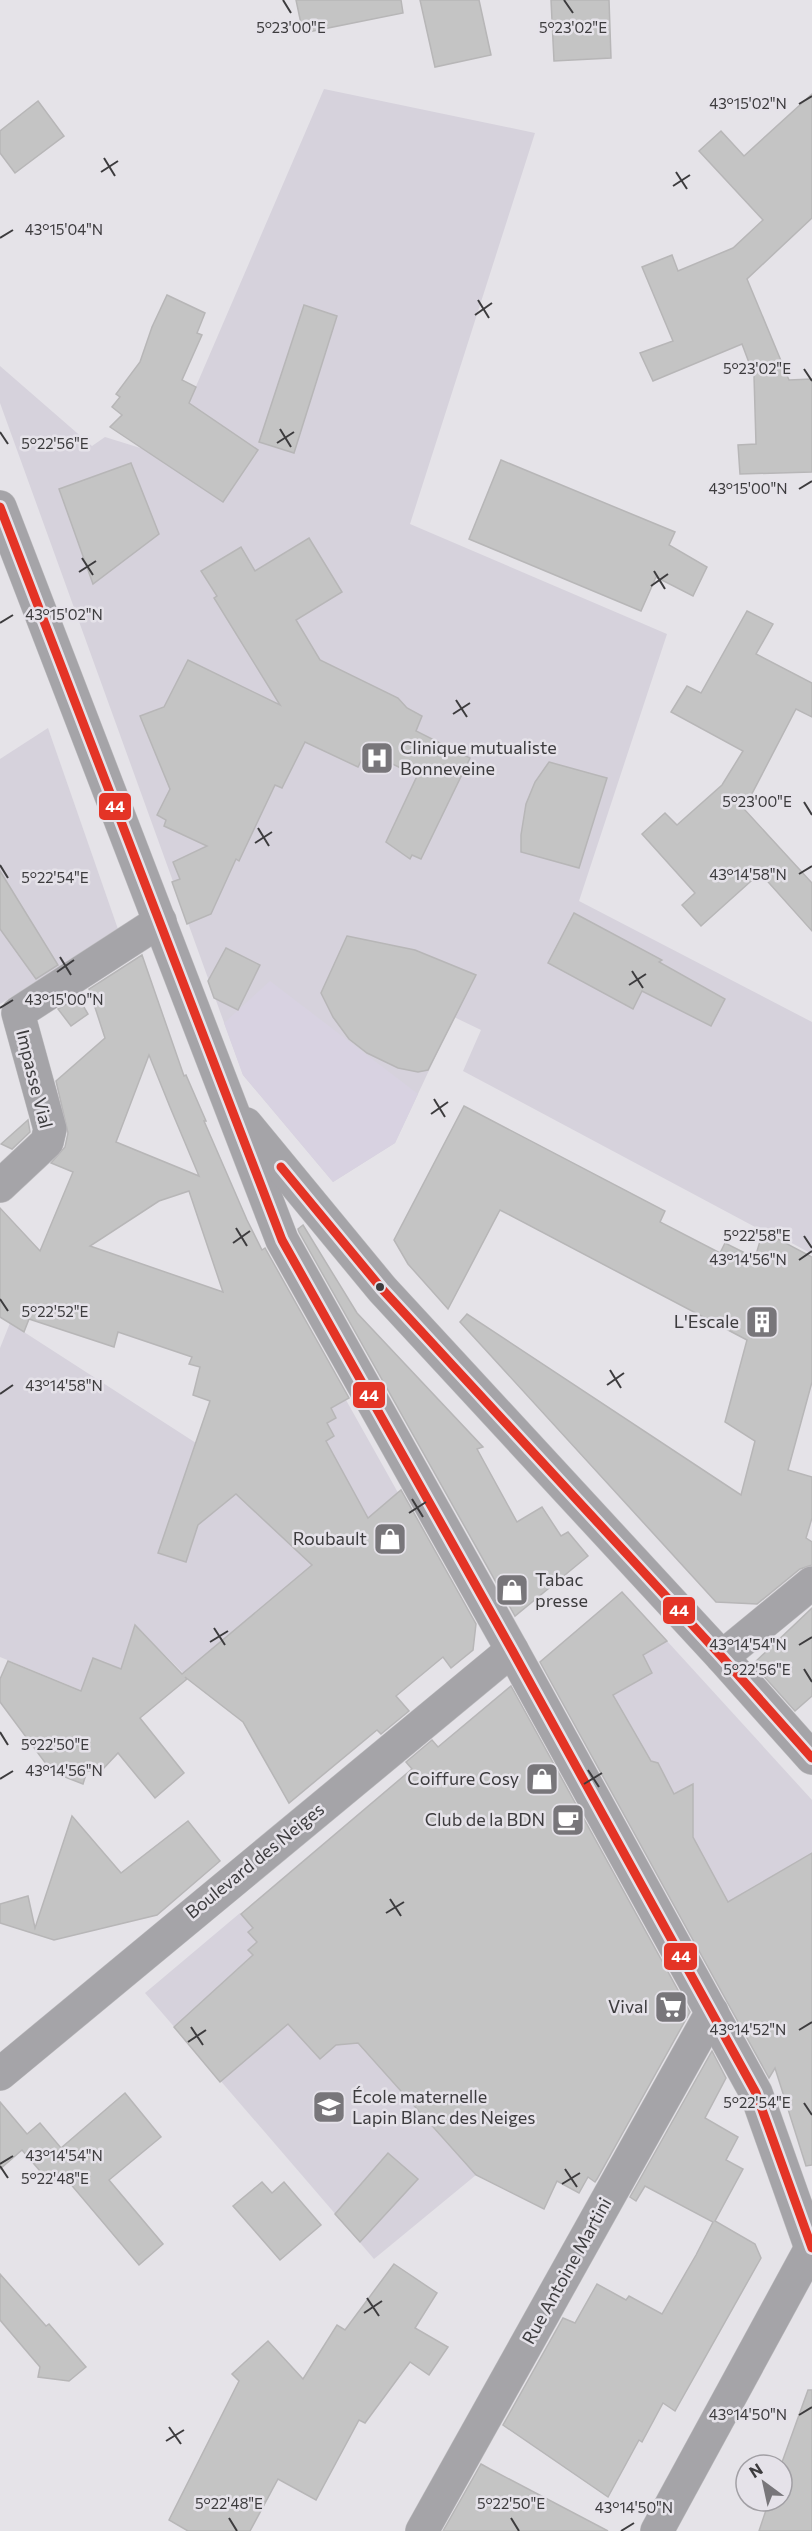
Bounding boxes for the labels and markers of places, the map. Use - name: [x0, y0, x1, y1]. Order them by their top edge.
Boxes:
- place label: Clinique mutualiste Bonneveine: [400, 736, 557, 779]
- hospital icon: Clinique mutualiste Bonneveine: [359, 740, 395, 776]
- unlabelled marker: [374, 1281, 386, 1293]
- building icon: L'Escale: [744, 1304, 780, 1340]
- place label: L'Escale: [674, 1310, 739, 1332]
- shop icon: Roubault: [372, 1521, 408, 1557]
- place label: Roubault: [293, 1527, 367, 1549]
- place label: Tabac presse: [535, 1568, 588, 1611]
- shop icon: Tabac presse: [494, 1572, 530, 1608]
- shop icon: Coiffure Cosy: [524, 1761, 560, 1797]
- place label: Coiffure Cosy: [407, 1767, 519, 1789]
- cafe icon: Club de la BDN: [550, 1802, 586, 1838]
- place label: Club de la BDN: [425, 1808, 545, 1830]
- supermarket icon: Vival: [653, 1989, 689, 2025]
- place label: Vival: [608, 1995, 648, 2017]
- place label: École maternelle Lapin Blanc des Neiges: [352, 2085, 536, 2128]
- school or university icon: École maternelle Lapin Blanc des Neiges: [311, 2089, 347, 2125]

